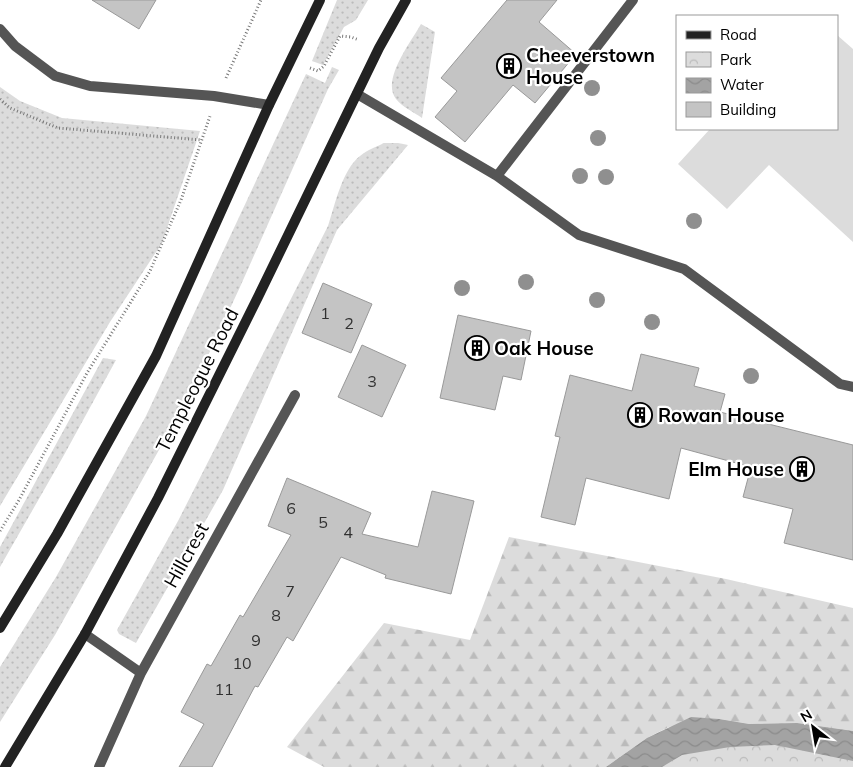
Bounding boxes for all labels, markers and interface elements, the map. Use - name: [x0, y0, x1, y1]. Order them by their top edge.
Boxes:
- legend: [676, 15, 838, 130]
- text: Road: [720, 25, 757, 44]
- place label: Cheeverstown House: [526, 43, 655, 89]
- text: Park: [720, 50, 752, 69]
- building icon: Cheeverstown House: [496, 53, 522, 79]
- text: Water: [720, 75, 764, 94]
- text: Building: [720, 100, 776, 119]
- house number: 1: [320, 303, 330, 323]
- street label: Templeogue Road: [150, 304, 244, 456]
- house number: 2: [344, 313, 354, 333]
- building icon: Oak House: [464, 335, 490, 361]
- place label: Oak House: [494, 336, 594, 360]
- house number: 3: [367, 371, 377, 391]
- building icon: Rowan House: [627, 402, 653, 428]
- place label: Rowan House: [658, 403, 784, 427]
- building icon: Elm House: [789, 456, 815, 482]
- place label: Elm House: [688, 457, 784, 481]
- house number: 6: [286, 498, 296, 518]
- house number: 5: [318, 512, 328, 532]
- street label: Hillcrest: [158, 518, 214, 592]
- house number: 4: [343, 522, 353, 542]
- house number: 7: [285, 581, 295, 601]
- house number: 8: [271, 605, 281, 625]
- house number: 9: [251, 630, 261, 650]
- house number: 10: [232, 653, 252, 673]
- house number: 11: [214, 679, 234, 699]
- north arrow: [788, 702, 838, 752]
- text: N: [797, 705, 815, 726]

